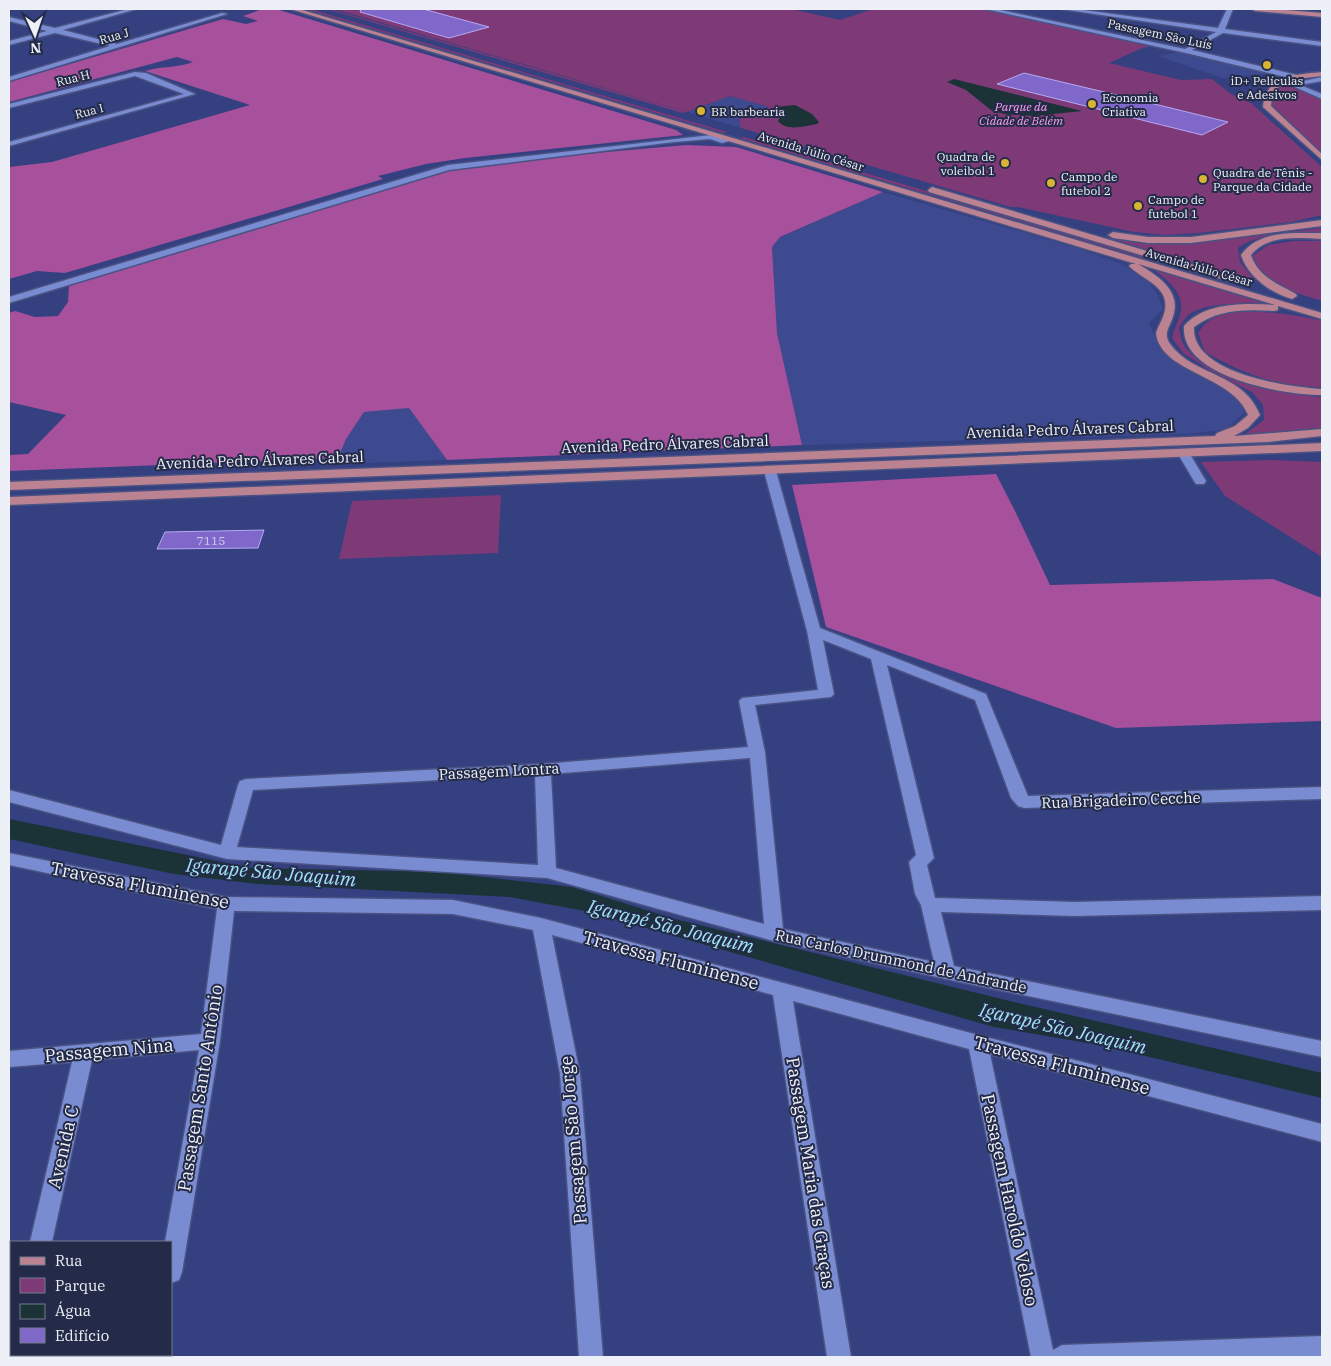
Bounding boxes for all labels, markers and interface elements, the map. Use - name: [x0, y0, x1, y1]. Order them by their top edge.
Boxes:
- north arrow: [10, 10, 60, 60]
- street label: Passagem São Luís: [1106, 16, 1214, 52]
- street label: Rua J: [97, 25, 131, 47]
- text: N: [30, 39, 42, 57]
- marker: iD+ Películas e Adesivos: [1261, 59, 1273, 71]
- street label: Rua H: [55, 67, 91, 89]
- place label: iD+ Películas e Adesivos: [1231, 73, 1304, 102]
- place label: Economia Criativa: [1102, 90, 1159, 119]
- marker: Economia Criativa: [1086, 98, 1098, 110]
- park label: Parque da Cidade de Belém: [979, 99, 1063, 128]
- street label: Rua I: [73, 100, 105, 122]
- place label: BR barbearia: [711, 104, 786, 119]
- marker: BR barbearia: [695, 105, 707, 117]
- street label: Avenida Júlio César: [756, 128, 867, 175]
- place label: Quadra de voleibol 1: [937, 149, 995, 178]
- marker: Quadra de voleibol 1: [999, 157, 1011, 169]
- place label: Quadra de Tênis - Parque da Cidade: [1213, 165, 1313, 194]
- place label: Campo de futebol 2: [1061, 169, 1117, 198]
- marker: Quadra de Tênis - Parque da Cidade: [1197, 173, 1209, 185]
- marker: Campo de futebol 2: [1045, 177, 1057, 189]
- place label: Campo de futebol 1: [1148, 192, 1204, 221]
- marker: Campo de futebol 1: [1132, 200, 1144, 212]
- street label: Avenida Júlio César: [1144, 245, 1255, 290]
- street label: Avenida Pedro Álvares Cabral: [966, 416, 1174, 442]
- street label: Avenida Pedro Álvares Cabral: [561, 431, 769, 457]
- street label: Avenida Pedro Álvares Cabral: [156, 447, 364, 473]
- house number: 7115: [197, 533, 225, 548]
- street label: Passagem Lontra: [438, 758, 560, 784]
- street label: Rua Brigadeiro Cecche: [1041, 788, 1201, 812]
- water label: Igarapé São Joaquim: [184, 853, 357, 891]
- street label: Travessa Fluminense: [49, 856, 231, 914]
- water label: Igarapé São Joaquim: [584, 893, 757, 958]
- street label: Travessa Fluminense: [580, 925, 762, 995]
- street label: Rua Carlos Drummond de Andrande: [774, 925, 1028, 997]
- street label: Passagem Santo Antônio: [172, 983, 228, 1193]
- water label: Igarapé São Joaquim: [976, 997, 1149, 1059]
- street label: Travessa Fluminense: [971, 1030, 1153, 1100]
- street label: Passagem Nina: [43, 1033, 175, 1067]
- street label: Passagem São Jorge: [554, 1055, 592, 1225]
- street label: Passagem Maria das Graças: [781, 1056, 841, 1290]
- street label: Passagem Haroldo Veloso: [976, 1092, 1044, 1308]
- street label: Avenida C: [42, 1103, 84, 1191]
- legend: [10, 1241, 172, 1356]
- text: Rua: [55, 1251, 82, 1270]
- text: Parque: [55, 1276, 105, 1295]
- text: Água: [55, 1301, 91, 1320]
- text: Edifício: [55, 1326, 109, 1345]

